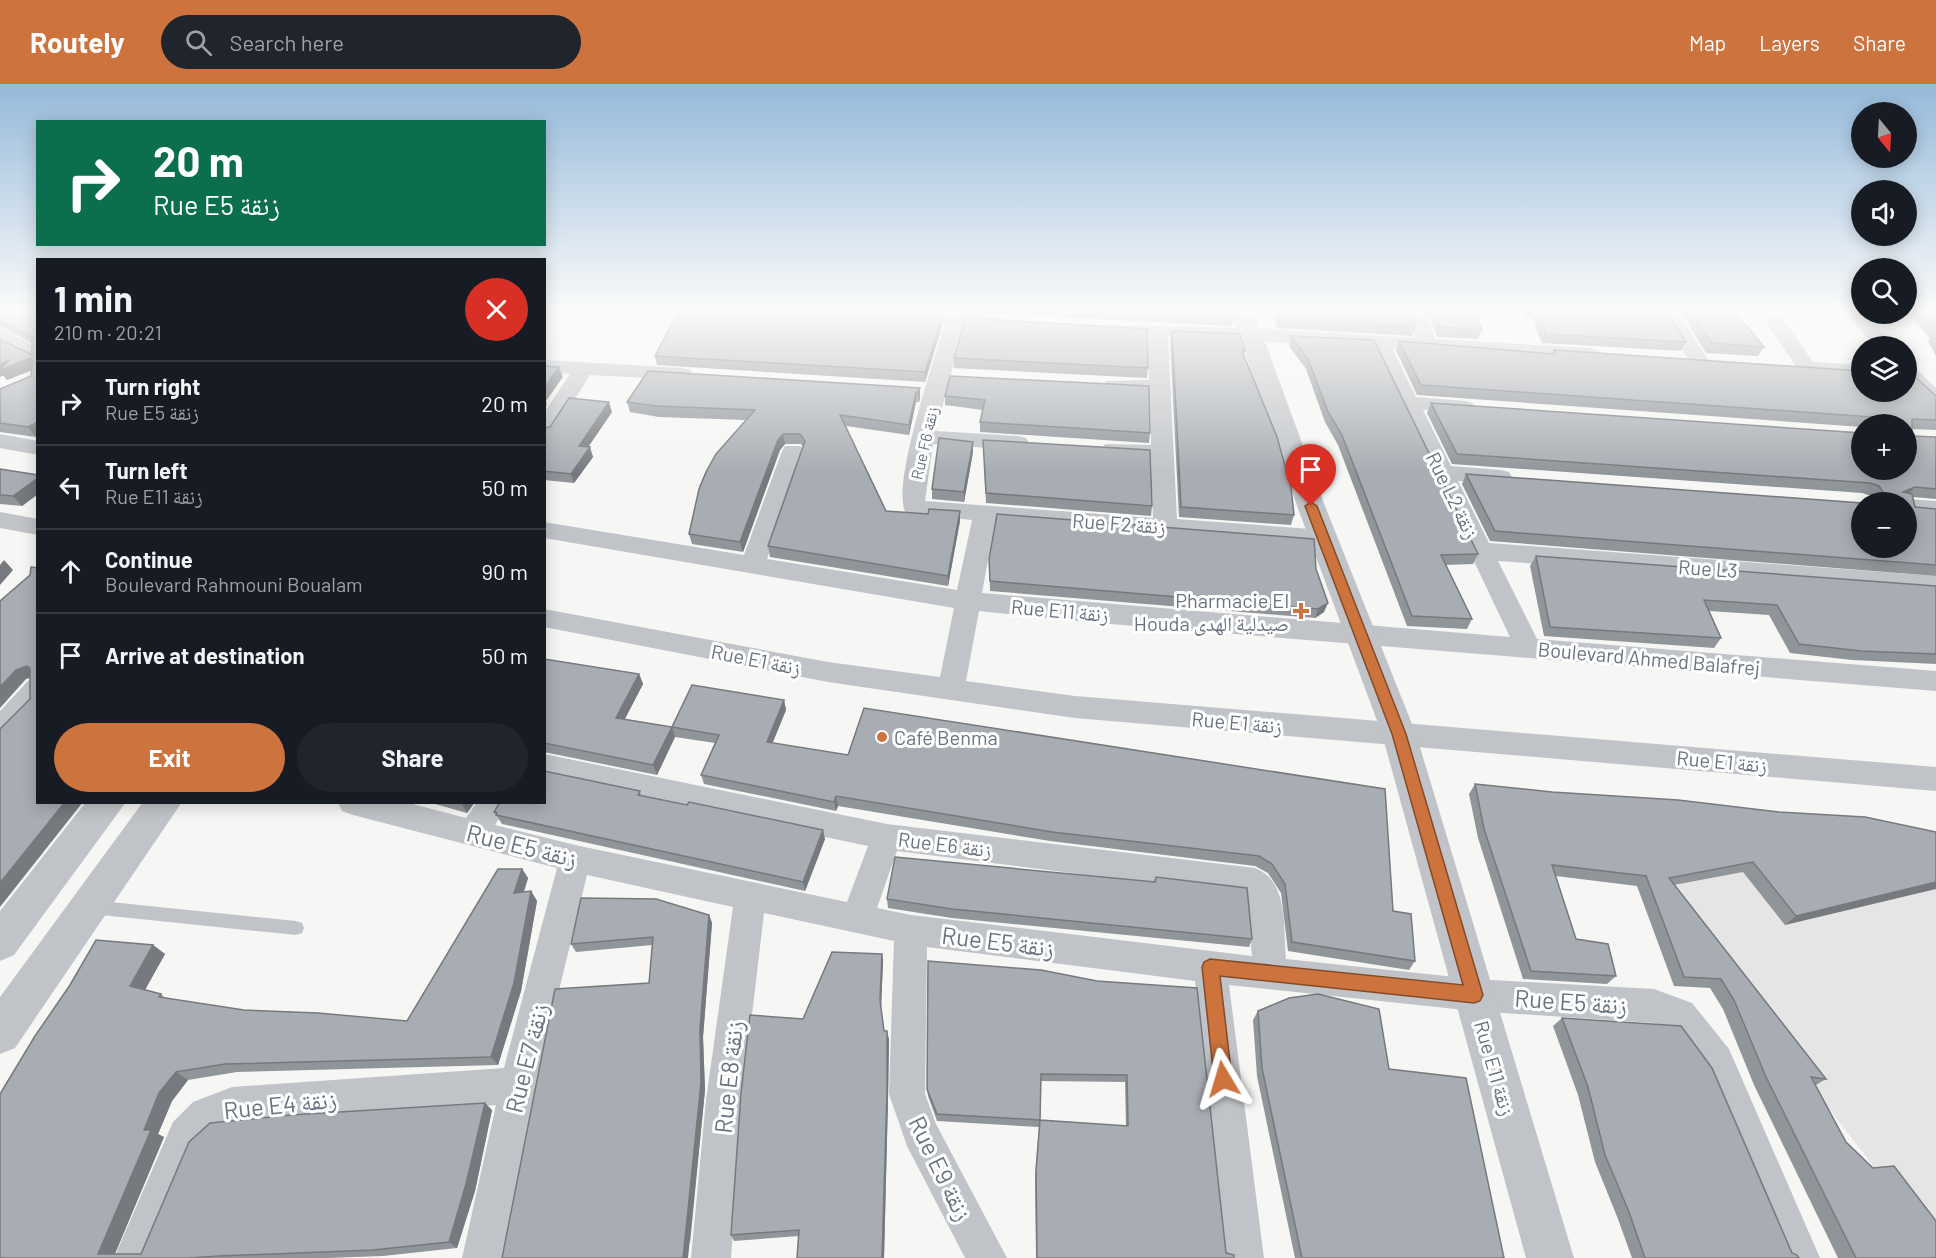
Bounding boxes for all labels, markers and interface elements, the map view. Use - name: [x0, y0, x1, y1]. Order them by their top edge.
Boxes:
- search box: [161, 15, 581, 69]
- text: Routely: [30, 25, 125, 59]
- icon: search: [182, 26, 215, 59]
- text: Search here: [230, 29, 344, 55]
- text: Map: [1689, 30, 1726, 55]
- text: Layers: [1759, 30, 1820, 55]
- text: Share: [1853, 30, 1906, 55]
- north arrow: [1851, 102, 1917, 168]
- map controls: [1851, 102, 1917, 558]
- text: 20 m: [153, 135, 244, 185]
- icon: right: [54, 144, 132, 222]
- button: sound: [1851, 180, 1917, 246]
- text: Rue E5 زنقة: [153, 188, 280, 220]
- button: search: [1851, 258, 1917, 324]
- text: 1 min: [54, 276, 133, 319]
- button: close: [465, 278, 528, 341]
- text: 210 m · 20:21: [54, 320, 162, 344]
- button: layers: [1851, 336, 1917, 402]
- text: Turn right: [105, 373, 200, 399]
- icon: right: [54, 387, 87, 420]
- text: 20 m: [481, 390, 528, 416]
- text: Rue E5 زنقة: [105, 400, 199, 424]
- street label: Rue F6 زنقة: [906, 404, 943, 482]
- button: +: [1851, 414, 1917, 480]
- pin: [1285, 444, 1336, 506]
- street label: Rue L2 زنقة: [1422, 448, 1484, 542]
- icon: arrive: [1294, 453, 1327, 486]
- text: Turn left: [105, 457, 188, 483]
- icon: left: [54, 471, 87, 504]
- text: 50 m: [482, 474, 528, 500]
- text: Rue E11 زنقة: [105, 484, 203, 508]
- button: −: [1851, 492, 1917, 558]
- street label: Rue F2 زنقة: [1071, 508, 1167, 538]
- text: Continue: [105, 546, 193, 572]
- street label: Rue L3: [1678, 554, 1738, 582]
- icon: ahead: [54, 555, 87, 588]
- text: 90 m: [482, 558, 528, 584]
- text: Boulevard Rahmouni Boualam: [105, 572, 363, 596]
- place label: Pharmacie El Houda صيدلية الهدى: [1134, 588, 1289, 636]
- street label: Rue E11 زنقة: [1010, 594, 1110, 626]
- marker: Pharmacie El Houda صيدلية الهدى: [1294, 604, 1308, 618]
- street label: Boulevard Ahmed Balafrej: [1537, 636, 1761, 680]
- icon: arrive: [54, 639, 87, 672]
- street label: Rue E1 زنقة: [709, 639, 803, 679]
- text: Arrive at destination: [105, 642, 304, 668]
- text: 50 m: [482, 642, 528, 668]
- street label: Rue E1 زنقة: [1191, 706, 1283, 738]
- button: Exit: [54, 723, 285, 792]
- button: Share: [297, 723, 528, 792]
- place label: Café Benma: [894, 725, 998, 749]
- marker: Café Benma: [875, 730, 889, 744]
- street label: Rue E1 زنقة: [1676, 745, 1768, 777]
- street label: Rue E5 زنقة: [464, 817, 580, 873]
- street label: Rue E6 زنقة: [897, 826, 993, 862]
- street label: Rue E5 زنقة: [940, 920, 1056, 962]
- street label: Rue E5 زنقة: [1514, 983, 1628, 1019]
- street label: Rue E7 زنقة: [498, 1000, 554, 1116]
- street label: Rue E11 زنقة: [1470, 1018, 1520, 1118]
- street label: Rue E8 زنقة: [708, 1019, 748, 1135]
- position arrow: [1191, 1047, 1255, 1111]
- street label: Rue E4 زنقة: [222, 1084, 338, 1124]
- street label: Rue E9 زنقة: [903, 1111, 979, 1225]

